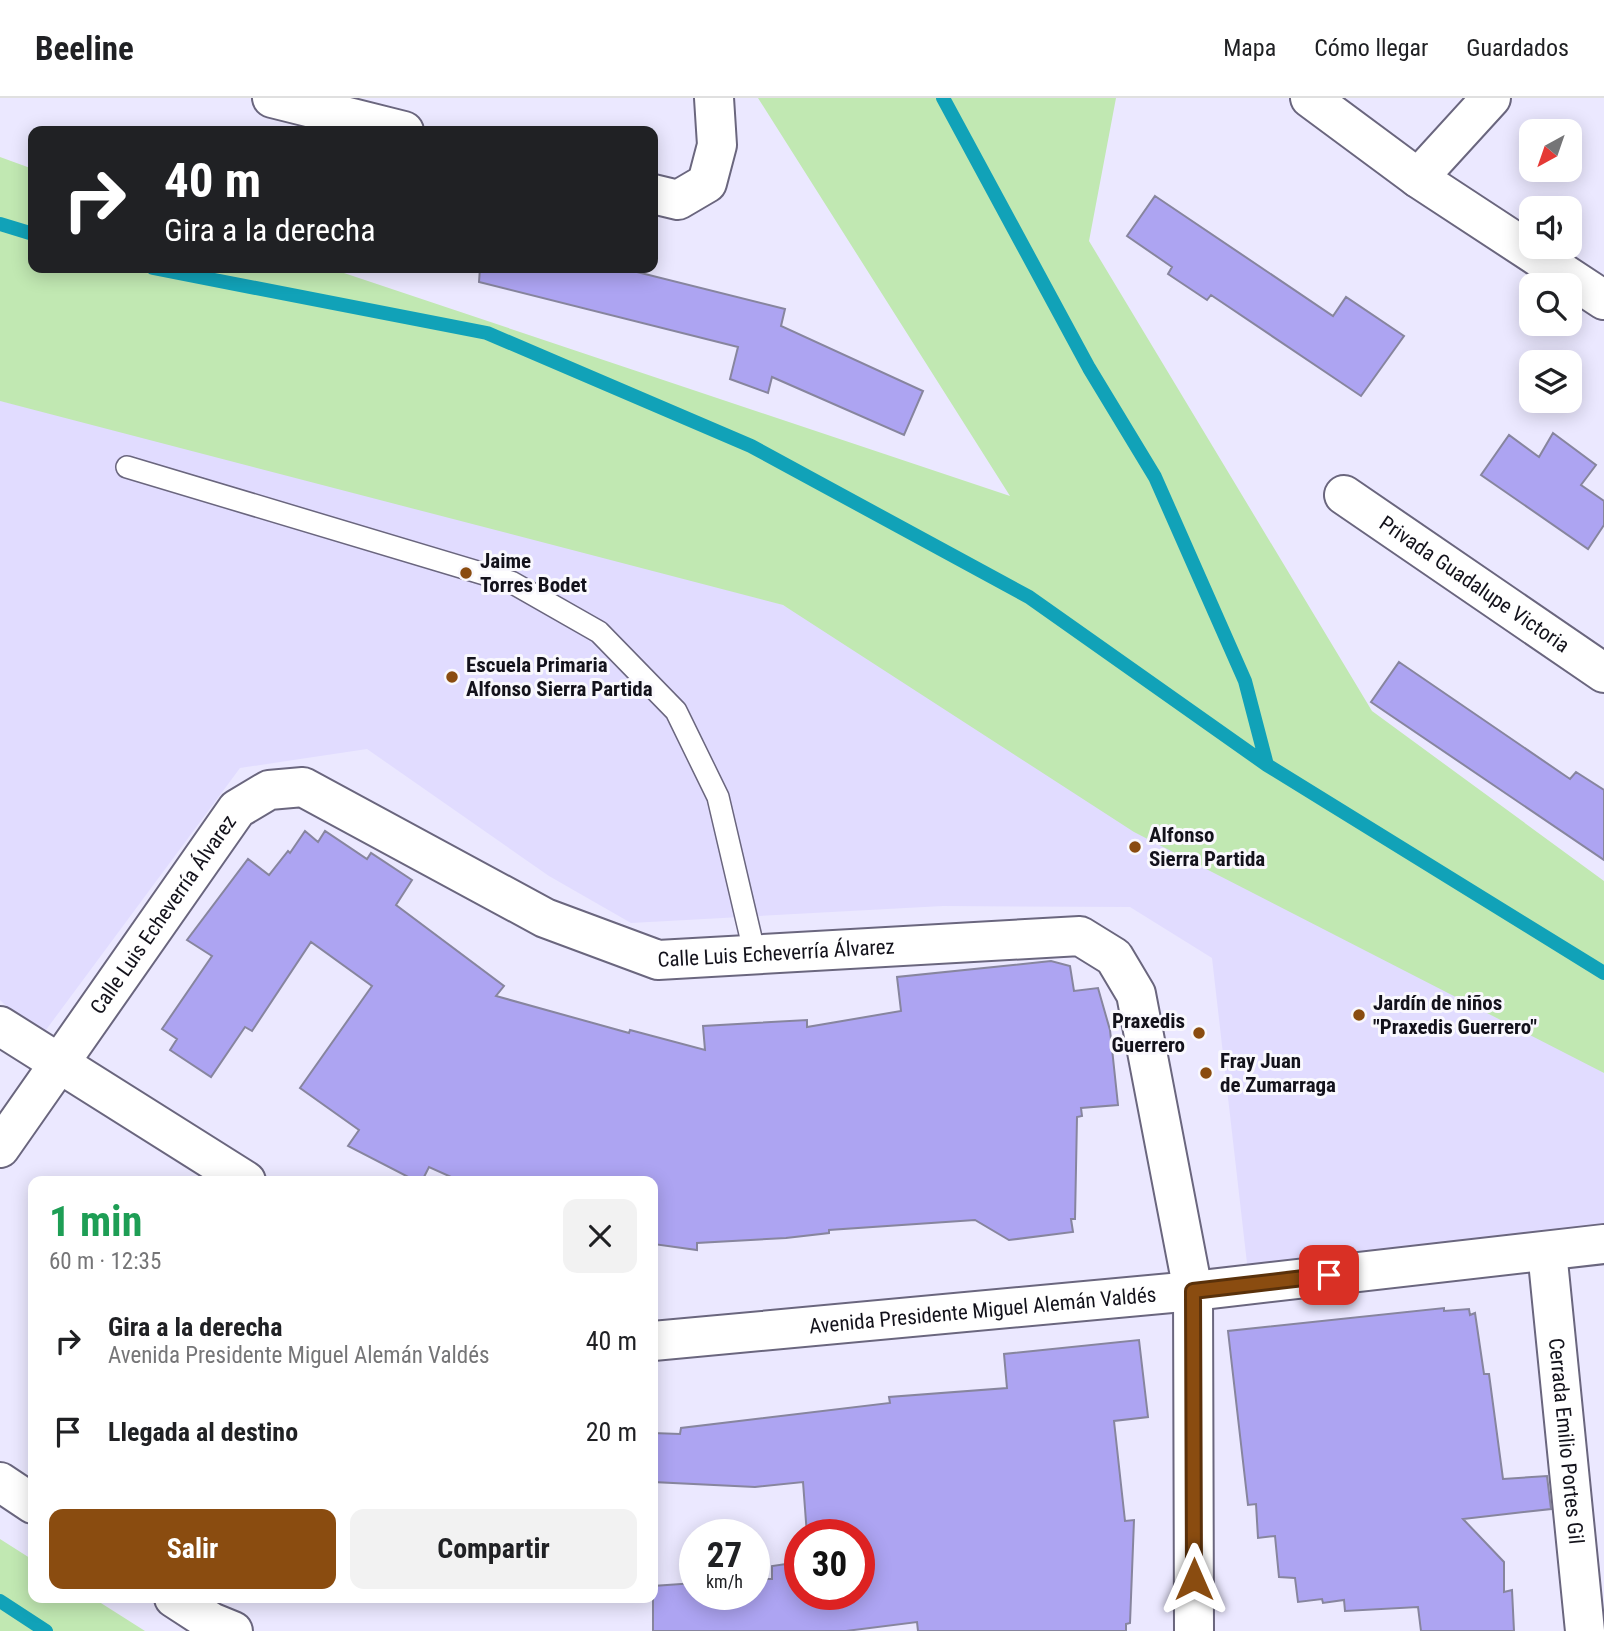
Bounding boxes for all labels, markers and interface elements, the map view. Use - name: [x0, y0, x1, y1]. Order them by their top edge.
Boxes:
- text: Beeline: [35, 29, 134, 68]
- text: Mapa: [1223, 34, 1276, 62]
- text: Cómo llegar: [1314, 34, 1428, 62]
- text: Guardados: [1466, 34, 1569, 62]
- north arrow: [1519, 119, 1582, 182]
- map controls: [1519, 119, 1582, 413]
- text: 40 m: [164, 152, 261, 209]
- icon: right: [49, 154, 140, 245]
- button: sound: [1519, 196, 1582, 259]
- text: Gira a la derecha: [164, 211, 376, 249]
- button: search: [1519, 273, 1582, 336]
- button: layers: [1519, 350, 1582, 413]
- street label: Privada Guadalupe Victoria: [1375, 511, 1574, 658]
- place label: Jaime Torres Bodet: [480, 549, 587, 597]
- marker: Jaime Torres Bodet: [458, 565, 474, 581]
- place label: Escuela Primaria Alfonso Sierra Partida: [466, 653, 653, 701]
- marker: Escuela Primaria Alfonso Sierra Partida: [444, 669, 460, 685]
- street label: Calle Luis Echeverría Álvarez: [85, 810, 241, 1019]
- place label: Alfonso Sierra Partida: [1149, 823, 1265, 871]
- marker: Alfonso Sierra Partida: [1127, 839, 1143, 855]
- street label: Calle Luis Echeverría Álvarez: [657, 935, 895, 972]
- place label: Jardín de niños "Praxedis Guerrero": [1373, 991, 1537, 1039]
- marker: Jardín de niños "Praxedis Guerrero": [1351, 1007, 1367, 1023]
- place label: Praxedis Guerrero: [1112, 1009, 1185, 1057]
- marker: Praxedis Guerrero: [1191, 1025, 1207, 1041]
- place label: Fray Juan de Zumarraga: [1220, 1049, 1336, 1097]
- marker: Fray Juan de Zumarraga: [1198, 1065, 1214, 1081]
- text: 1 min: [49, 1197, 142, 1246]
- button: close: [563, 1199, 637, 1273]
- pin: [1299, 1245, 1359, 1305]
- text: 60 m · 12:35: [49, 1248, 161, 1275]
- icon: arrive: [1310, 1256, 1348, 1294]
- street label: Avenida Presidente Miguel Alemán Valdés: [808, 1282, 1157, 1338]
- text: Gira a la derecha: [108, 1312, 282, 1342]
- icon: right: [49, 1322, 87, 1360]
- text: 40 m: [586, 1326, 637, 1356]
- street label: Cerrada Emilio Portes Gil: [1544, 1337, 1588, 1545]
- text: Avenida Presidente Miguel Alemán Valdés: [108, 1342, 489, 1369]
- icon: arrive: [49, 1413, 87, 1451]
- text: Llegada al destino: [108, 1417, 298, 1447]
- text: 20 m: [586, 1417, 637, 1447]
- button: Salir: [49, 1509, 336, 1589]
- button: Compartir: [350, 1509, 637, 1589]
- speed limit sign: 30: [784, 1519, 875, 1610]
- text: 27: [707, 1535, 742, 1576]
- position arrow: [1157, 1542, 1231, 1616]
- text: km/h: [706, 1571, 743, 1592]

